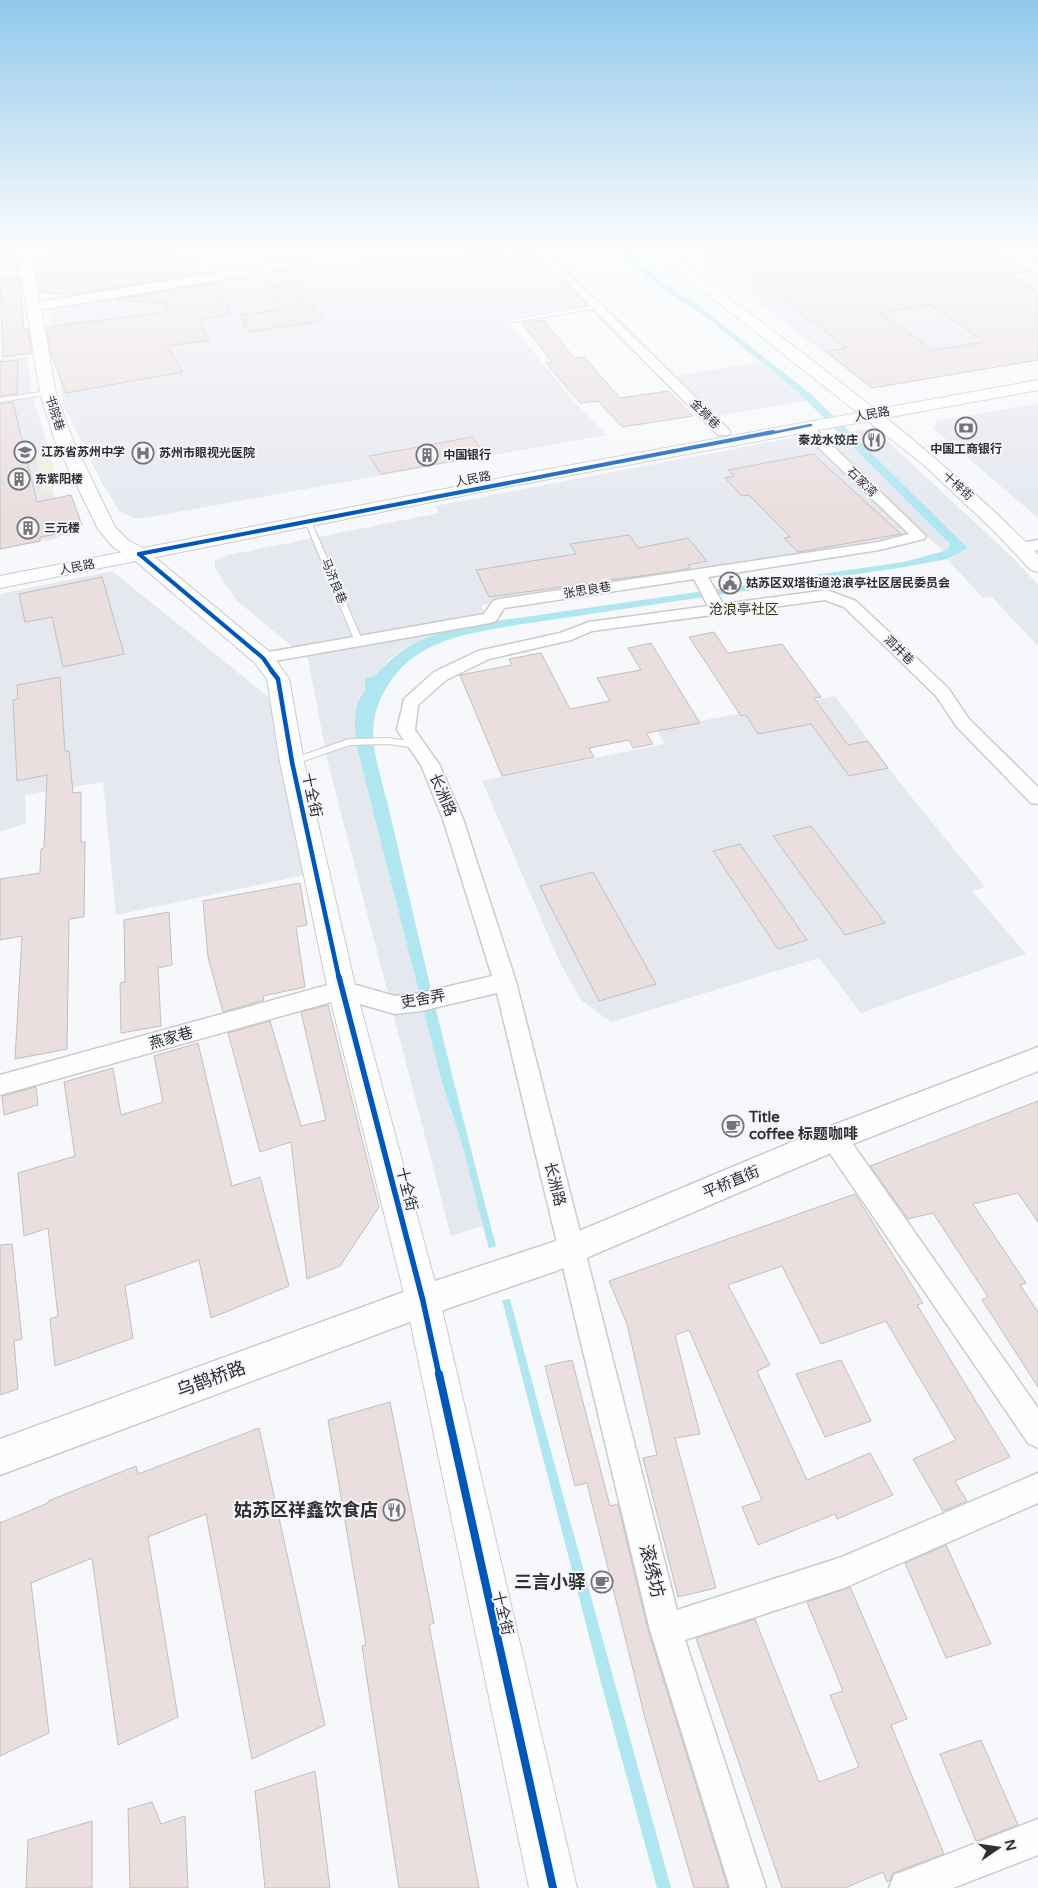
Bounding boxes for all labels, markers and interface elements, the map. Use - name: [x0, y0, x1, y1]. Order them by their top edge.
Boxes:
- street label: 书院巷: [43, 394, 67, 432]
- street label: 金狮巷: [687, 396, 723, 432]
- street label: 人民路: [853, 404, 891, 424]
- bank icon: 中国工商银行: [954, 416, 978, 440]
- restaurant icon: 秦龙水饺庄: [862, 428, 886, 452]
- place label: 秦龙水饺庄: [798, 433, 858, 447]
- school or university icon: 江苏省苏州中学: [13, 440, 37, 464]
- hospital icon: 苏州市眼视光医院: [131, 441, 155, 465]
- place label: 中国工商银行: [930, 442, 1002, 456]
- building icon: 中国银行: [415, 443, 439, 467]
- place label: 江苏省苏州中学: [41, 445, 125, 459]
- place label: 苏州市眼视光医院: [159, 446, 255, 460]
- place label: 中国银行: [443, 448, 491, 462]
- street label: 石家湾: [844, 464, 880, 500]
- building icon: 东紫阳楼: [7, 467, 31, 491]
- street label: 人民路: [454, 469, 492, 489]
- street label: 十梓街: [940, 469, 976, 503]
- place label: 东紫阳楼: [35, 472, 83, 486]
- building icon: 三元楼: [16, 516, 40, 540]
- place label: 三元楼: [44, 521, 80, 535]
- street label: 马济良巷: [319, 556, 349, 606]
- street label: 人民路: [58, 557, 96, 577]
- public building icon: 姑苏区双塔街道沧浪亭社区居民委员会: [718, 571, 742, 595]
- place label: 姑苏区双塔街道沧浪亭社区居民委员会: [746, 576, 950, 590]
- street label: 张思良巷: [562, 579, 612, 601]
- district label: 沧浪亭社区: [709, 601, 779, 618]
- street label: 泗井巷: [881, 632, 917, 668]
- street label: 十全街: [299, 771, 325, 819]
- street label: 长洲路: [426, 771, 460, 819]
- street label: 吏舍弄: [399, 986, 447, 1012]
- street label: 燕家巷: [147, 1023, 195, 1053]
- place label: Title coffee 标题咖啡: [748, 1108, 858, 1143]
- cafe icon: Title coffee 标题咖啡: [721, 1114, 745, 1138]
- street label: 长洲路: [541, 1160, 569, 1208]
- street label: 平桥直街: [700, 1162, 762, 1202]
- street label: 十全街: [393, 1165, 421, 1213]
- street label: 乌鹊桥路: [173, 1356, 249, 1402]
- restaurant icon: 姑苏区祥鑫饮食店: [382, 1498, 406, 1522]
- place label: 姑苏区祥鑫饮食店: [234, 1499, 378, 1521]
- street label: 滚绣坊: [635, 1542, 669, 1600]
- cafe icon: 三言小驿: [590, 1570, 614, 1594]
- place label: 三言小驿: [514, 1571, 586, 1593]
- street label: 十全街: [489, 1589, 517, 1637]
- north arrow: [973, 1823, 1023, 1873]
- text: N: [1001, 1838, 1020, 1853]

